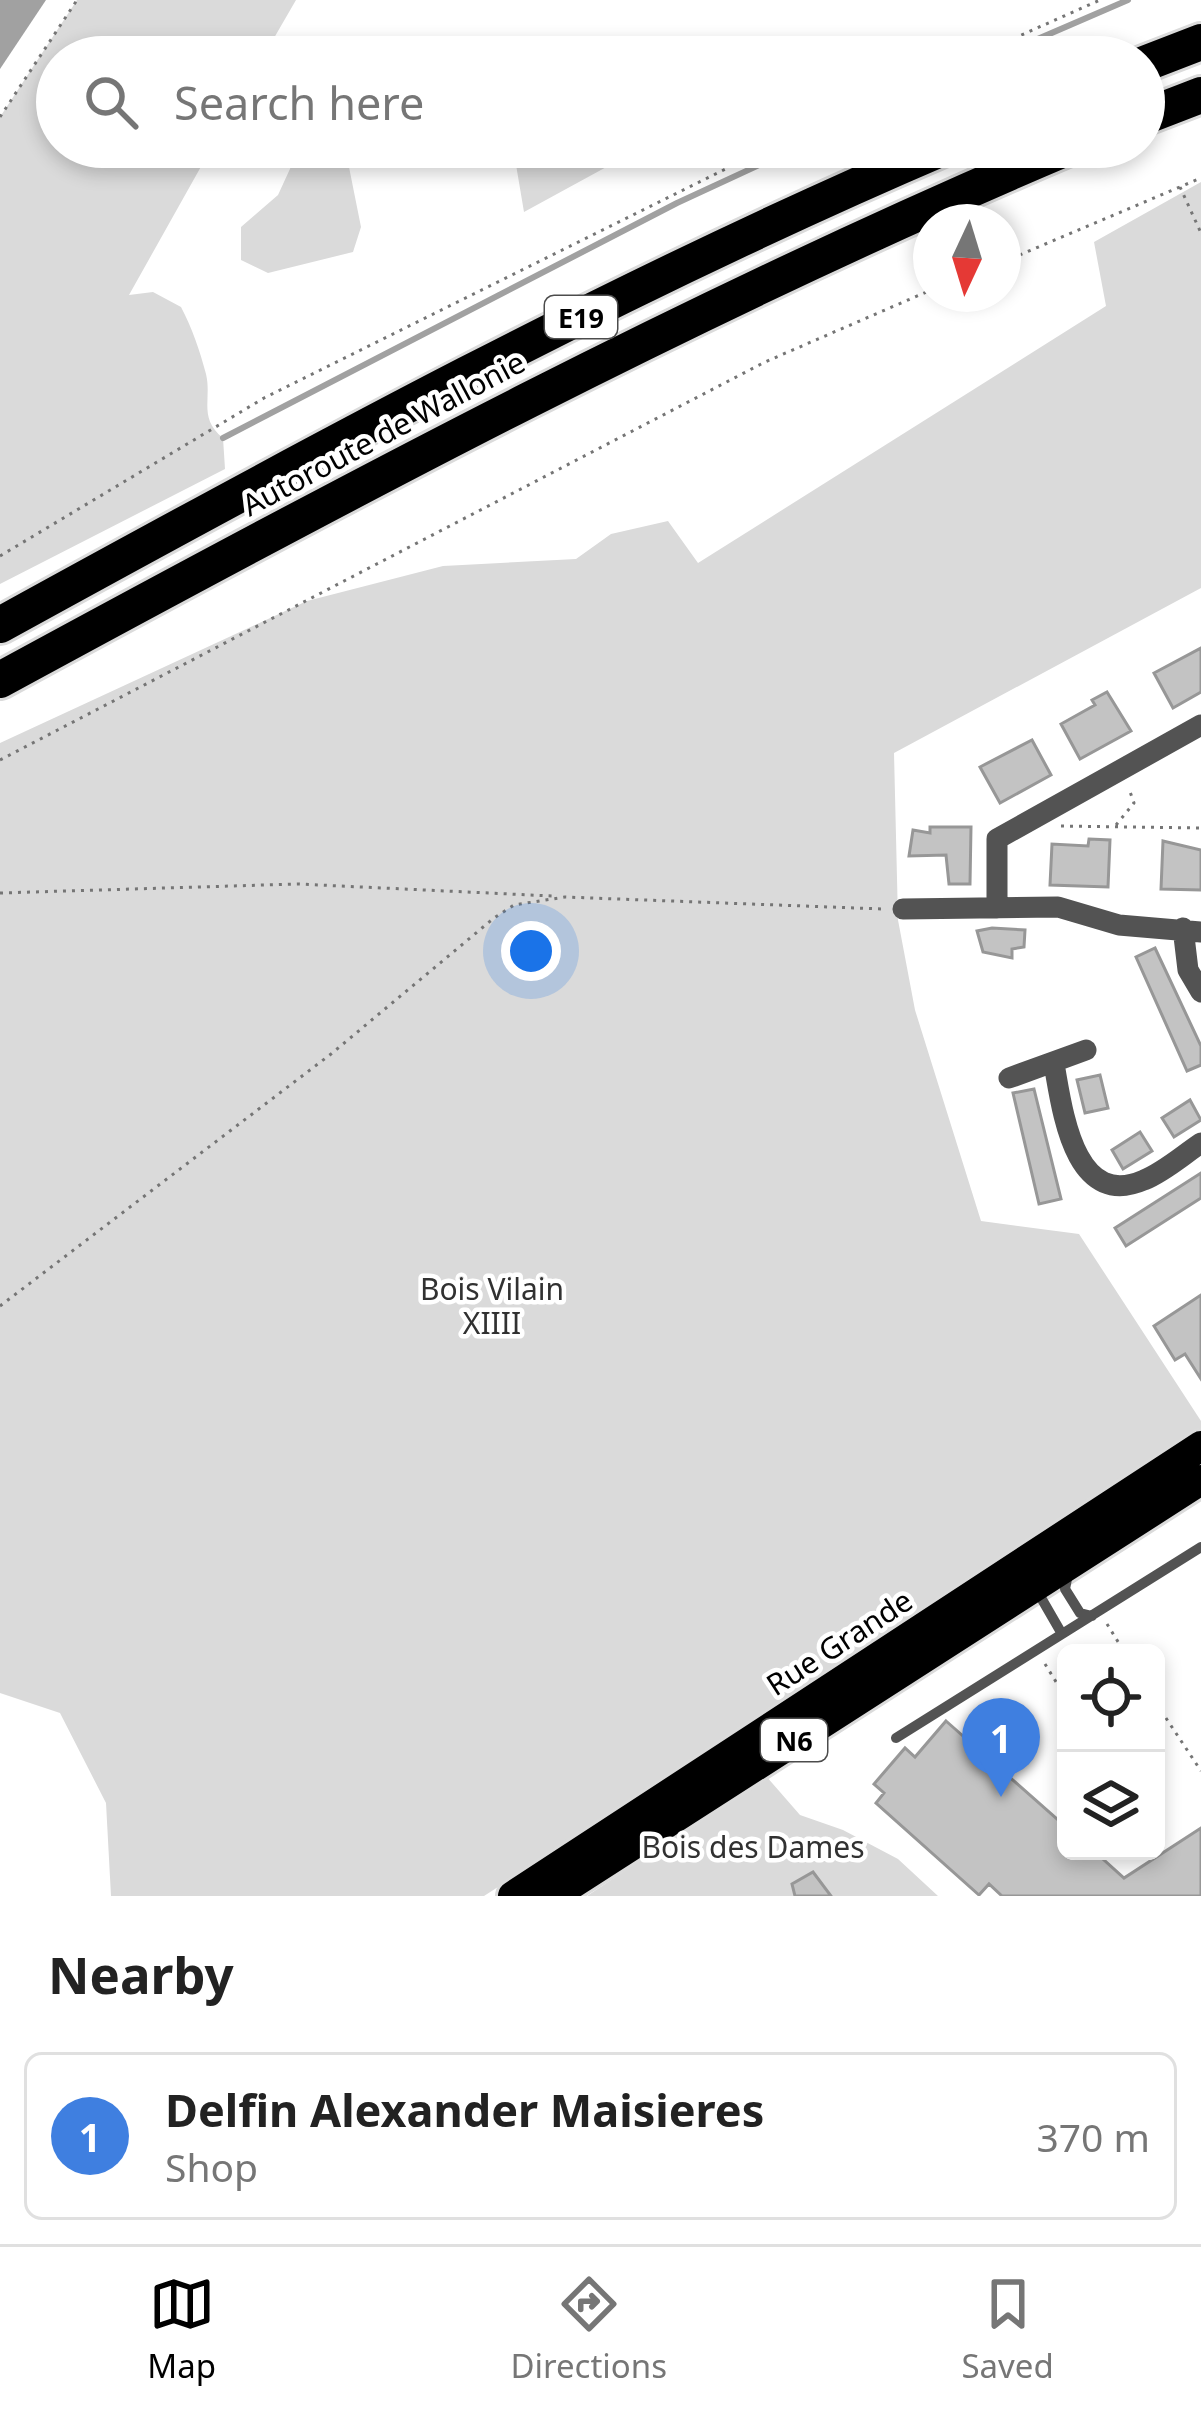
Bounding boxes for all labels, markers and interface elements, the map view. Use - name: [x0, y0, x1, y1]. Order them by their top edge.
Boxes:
- search box: [36, 36, 1165, 168]
- icon: search: [78, 69, 144, 135]
- text: Search here: [174, 72, 424, 133]
- north arrow: [913, 204, 1021, 312]
- road number: E19: [545, 296, 617, 338]
- street label: Autoroute de Wallonie: [234, 341, 532, 525]
- your location: [501, 921, 561, 981]
- park label: Bois Vilain XIIII: [420, 1268, 564, 1343]
- street label: Rue Grande: [758, 1580, 920, 1704]
- map controls: [1057, 1644, 1165, 1860]
- button: locate: [1057, 1644, 1165, 1752]
- pin: 1: [962, 1698, 1040, 1797]
- road number: N6: [761, 1719, 827, 1761]
- button: layers: [1057, 1752, 1165, 1860]
- park label: Bois des Dames: [641, 1826, 865, 1867]
- text: Nearby: [48, 1939, 234, 2009]
- text: Delfin Alexander Maisieres: [165, 2079, 764, 2140]
- text: 1: [79, 2110, 101, 2163]
- text: 370 m: [1036, 2110, 1150, 2163]
- text: Shop: [165, 2140, 258, 2193]
- tab: Map: [147, 2271, 216, 2388]
- tab: Directions: [510, 2271, 667, 2388]
- tab: Saved: [961, 2271, 1054, 2388]

